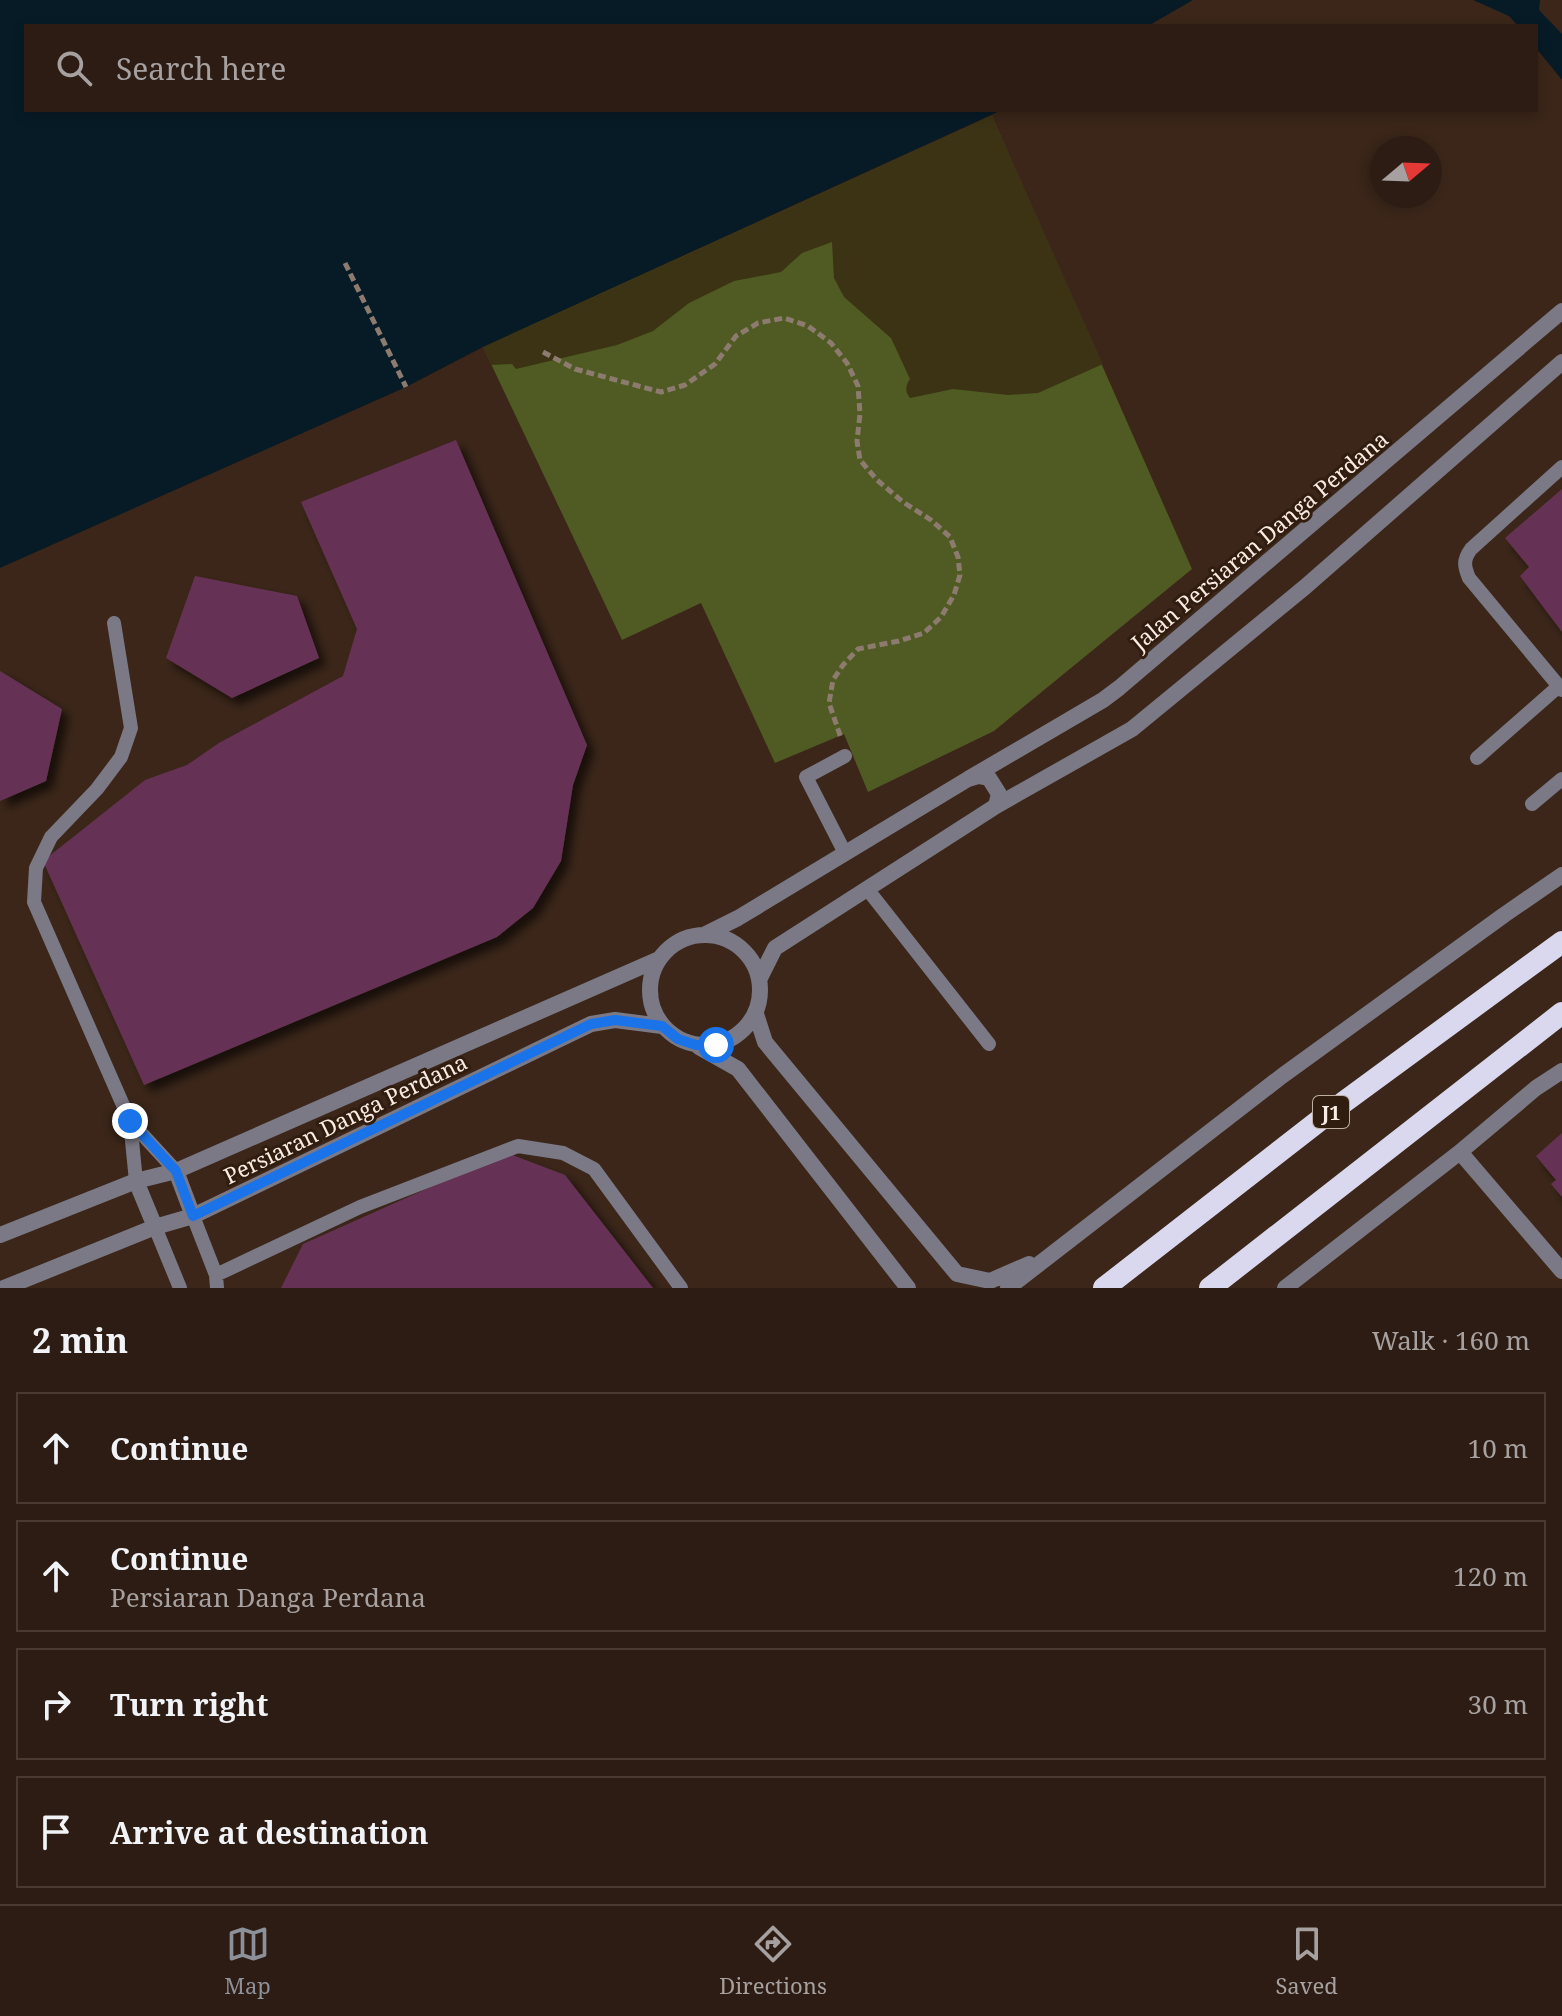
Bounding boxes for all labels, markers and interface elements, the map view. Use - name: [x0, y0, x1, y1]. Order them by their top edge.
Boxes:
- search box: [24, 24, 1538, 112]
- icon: search: [52, 46, 96, 90]
- text: Search here: [116, 48, 286, 89]
- north arrow: [1370, 136, 1442, 208]
- street label: Jalan Persiaran Danga Perdana: [1123, 423, 1394, 657]
- route start: [698, 1027, 734, 1063]
- street label: Persiaran Danga Perdana: [218, 1046, 472, 1190]
- road number: J1: [1313, 1096, 1349, 1128]
- route end: [112, 1103, 148, 1139]
- text: 2 min: [32, 1317, 128, 1363]
- text: Walk · 160 m: [1372, 1322, 1530, 1358]
- icon: ahead: [34, 1426, 78, 1470]
- text: Continue: [110, 1428, 248, 1469]
- text: 10 m: [1468, 1430, 1528, 1466]
- text: Continue: [110, 1538, 248, 1579]
- icon: ahead: [34, 1554, 78, 1598]
- text: 120 m: [1453, 1558, 1528, 1594]
- text: Persiaran Danga Perdana: [110, 1579, 426, 1615]
- icon: right: [34, 1682, 78, 1726]
- text: Turn right: [110, 1684, 268, 1725]
- text: 30 m: [1468, 1686, 1528, 1722]
- icon: arrive: [34, 1810, 78, 1854]
- text: Arrive at destination: [110, 1812, 429, 1853]
- tab: Map: [224, 1922, 271, 2000]
- tab: Directions: [719, 1922, 827, 2000]
- tab: Saved: [1275, 1922, 1338, 2000]

